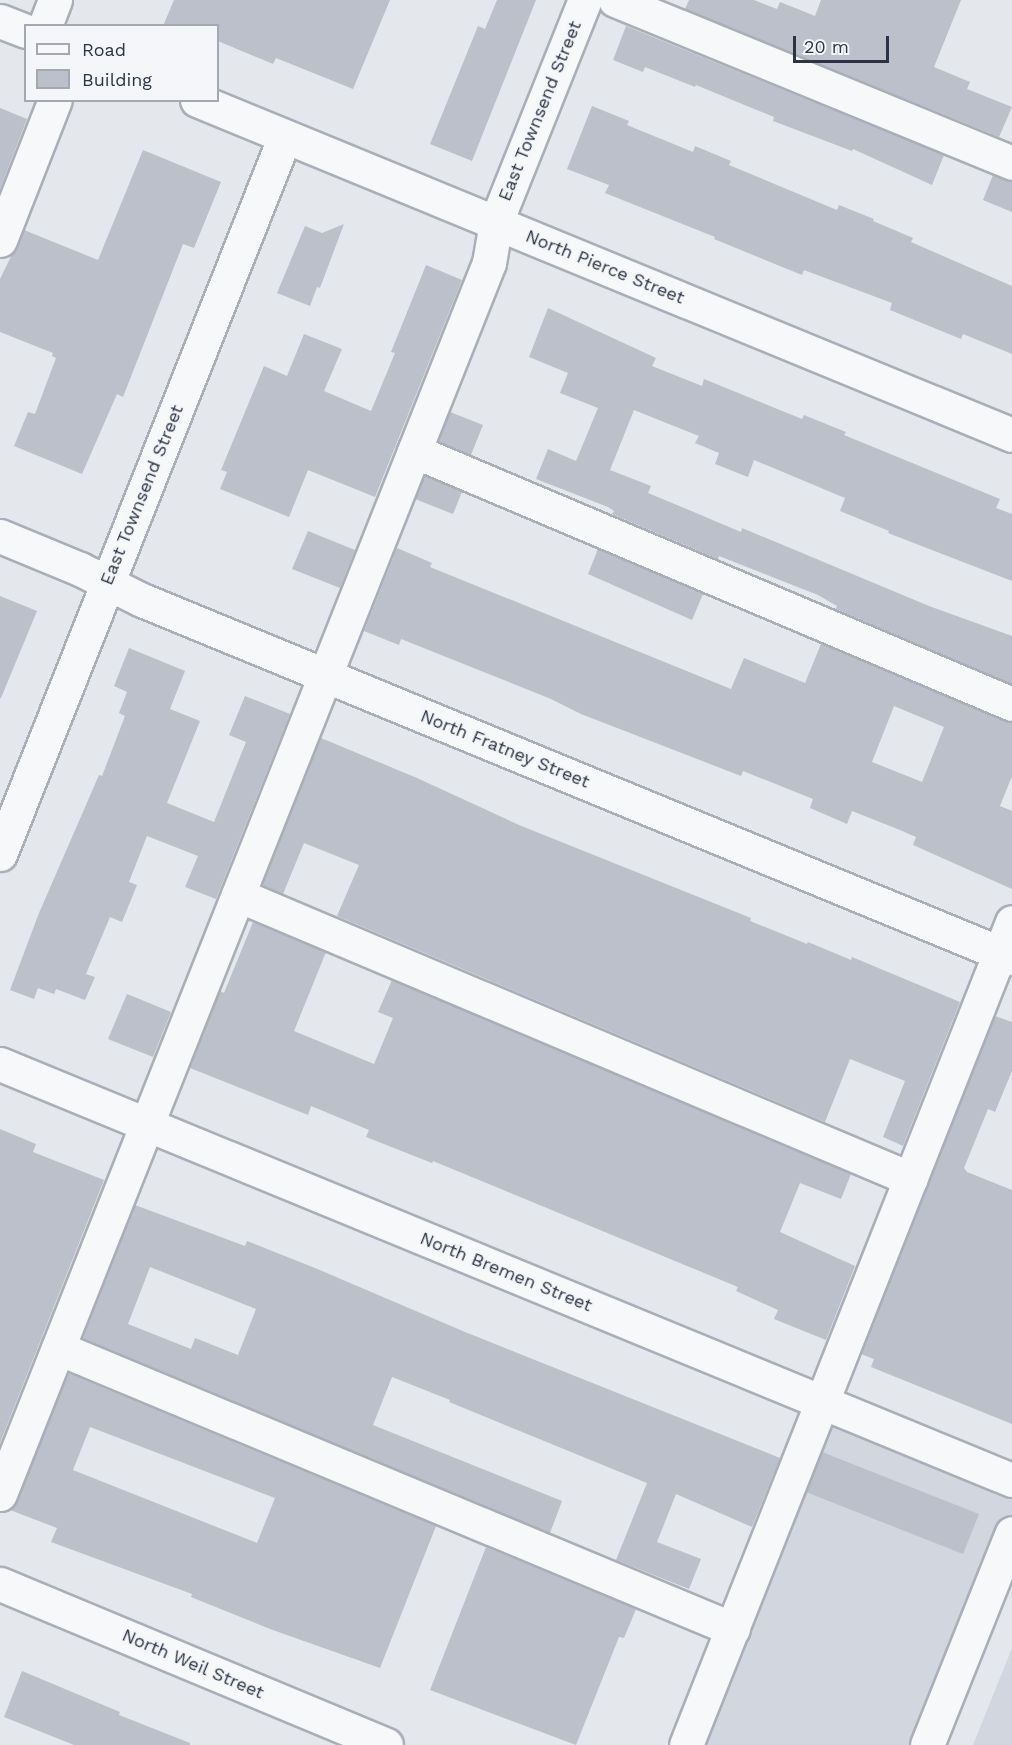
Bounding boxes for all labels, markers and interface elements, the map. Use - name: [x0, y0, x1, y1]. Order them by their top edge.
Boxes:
- street label: East Townsend Street: [494, 17, 586, 205]
- legend: [24, 24, 219, 102]
- scale bar: [796, 24, 892, 62]
- text: 20 m: [804, 36, 849, 57]
- text: Road: [82, 39, 126, 60]
- text: Building: [82, 69, 152, 90]
- street label: North Pierce Street: [522, 225, 688, 309]
- street label: East Townsend Street: [96, 401, 188, 589]
- street label: North Fratney Street: [417, 705, 593, 793]
- street label: North Bremen Street: [417, 1228, 595, 1316]
- street label: North Weil Street: [118, 1624, 268, 1704]

